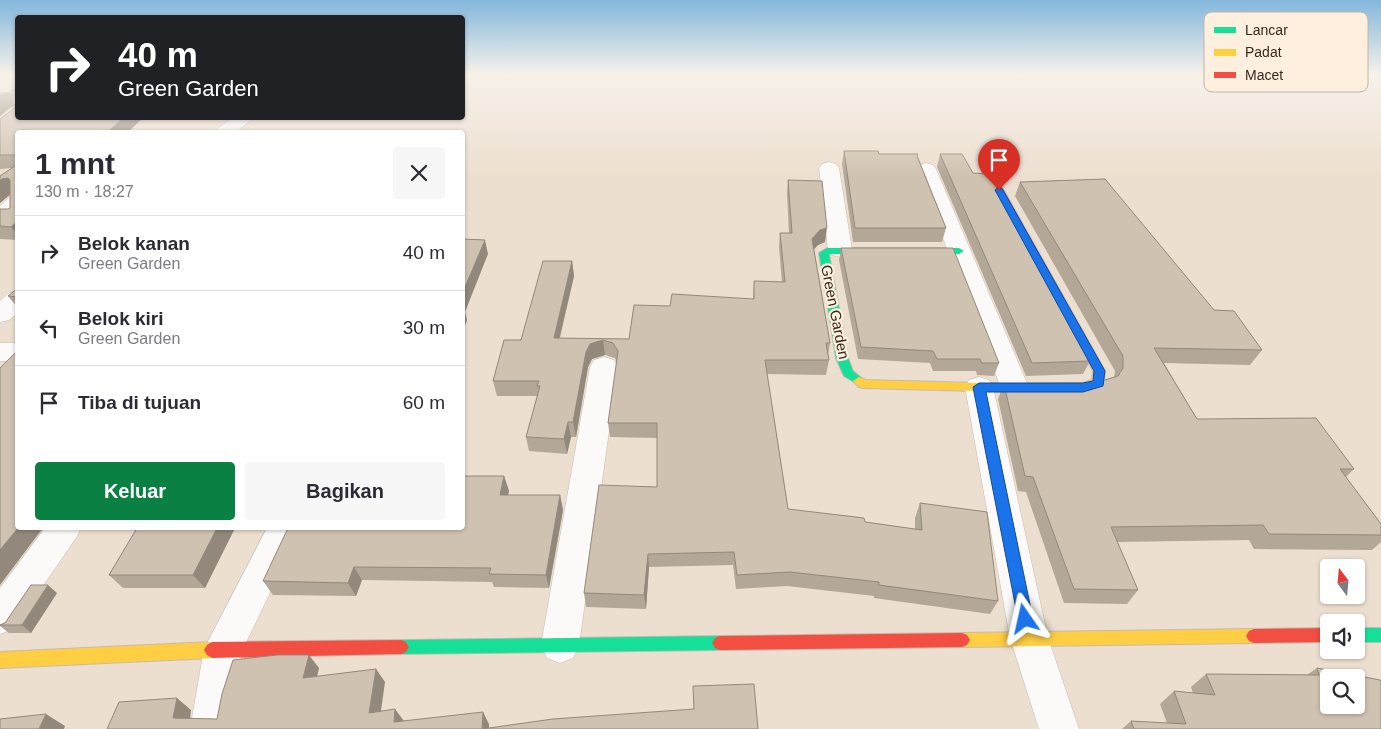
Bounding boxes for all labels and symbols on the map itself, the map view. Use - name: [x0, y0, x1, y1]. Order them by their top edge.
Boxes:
- legend: [1204, 12, 1368, 92]
- text: Lancar: [1245, 22, 1288, 38]
- text: Padat: [1245, 44, 1282, 60]
- text: Macet: [1245, 67, 1283, 83]
- pin: [978, 139, 1020, 190]
- street label: Green Garden: [818, 263, 853, 361]
- north arrow: [1320, 559, 1365, 604]
- position arrow: [998, 592, 1050, 644]

